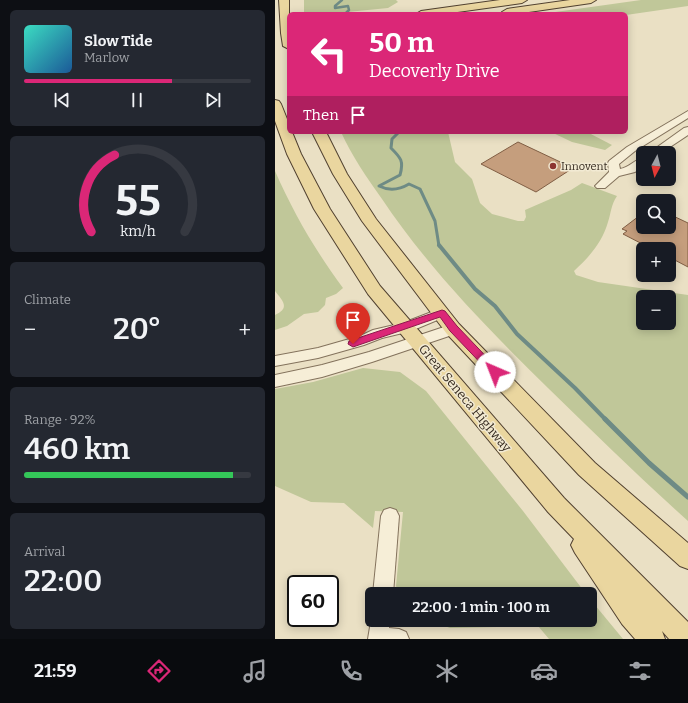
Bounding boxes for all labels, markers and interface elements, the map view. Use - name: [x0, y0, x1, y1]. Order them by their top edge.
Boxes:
- text: 50 m: [369, 26, 434, 59]
- icon: left: [303, 28, 355, 80]
- text: Slow Tide: [84, 32, 152, 50]
- text: Marlow: [84, 50, 129, 65]
- text: Decoverly Drive: [369, 60, 500, 82]
- icon: previous: [51, 89, 73, 111]
- icon: pause: [126, 89, 148, 111]
- icon: next: [202, 89, 224, 111]
- icon: arrive: [347, 104, 369, 126]
- text: Then: [303, 106, 339, 124]
- north arrow: [636, 146, 676, 186]
- map controls: [636, 146, 676, 330]
- place label: Innovent: [561, 160, 607, 173]
- marker: Innovent: [548, 161, 558, 171]
- text: 55: [115, 175, 160, 225]
- button: search: [636, 194, 676, 234]
- text: km/h: [120, 222, 155, 239]
- button: +: [636, 242, 676, 282]
- button: −: [636, 290, 676, 330]
- text: Climate: [24, 292, 71, 307]
- pin: [336, 303, 370, 344]
- icon: arrive: [342, 309, 364, 331]
- text: 20°: [113, 311, 162, 347]
- text: −: [24, 316, 36, 343]
- text: +: [238, 316, 251, 343]
- street label: Great Seneca Highway: [416, 341, 514, 455]
- position arrow: [474, 351, 516, 393]
- text: Range · 92%: [24, 412, 96, 427]
- text: 460 km: [24, 431, 130, 467]
- text: Arrival: [24, 544, 65, 559]
- text: 22:00: [24, 563, 102, 599]
- speed limit sign: 60: [287, 575, 339, 627]
- text: 22:00 · 1 min · 100 m: [412, 598, 550, 616]
- icon: directions: [145, 657, 173, 685]
- icon: music: [241, 657, 269, 685]
- icon: phone: [337, 657, 365, 685]
- icon: climate: [433, 657, 461, 685]
- icon: car: [530, 657, 558, 685]
- icon: filters: [626, 657, 654, 685]
- text: 21:59: [34, 660, 77, 682]

